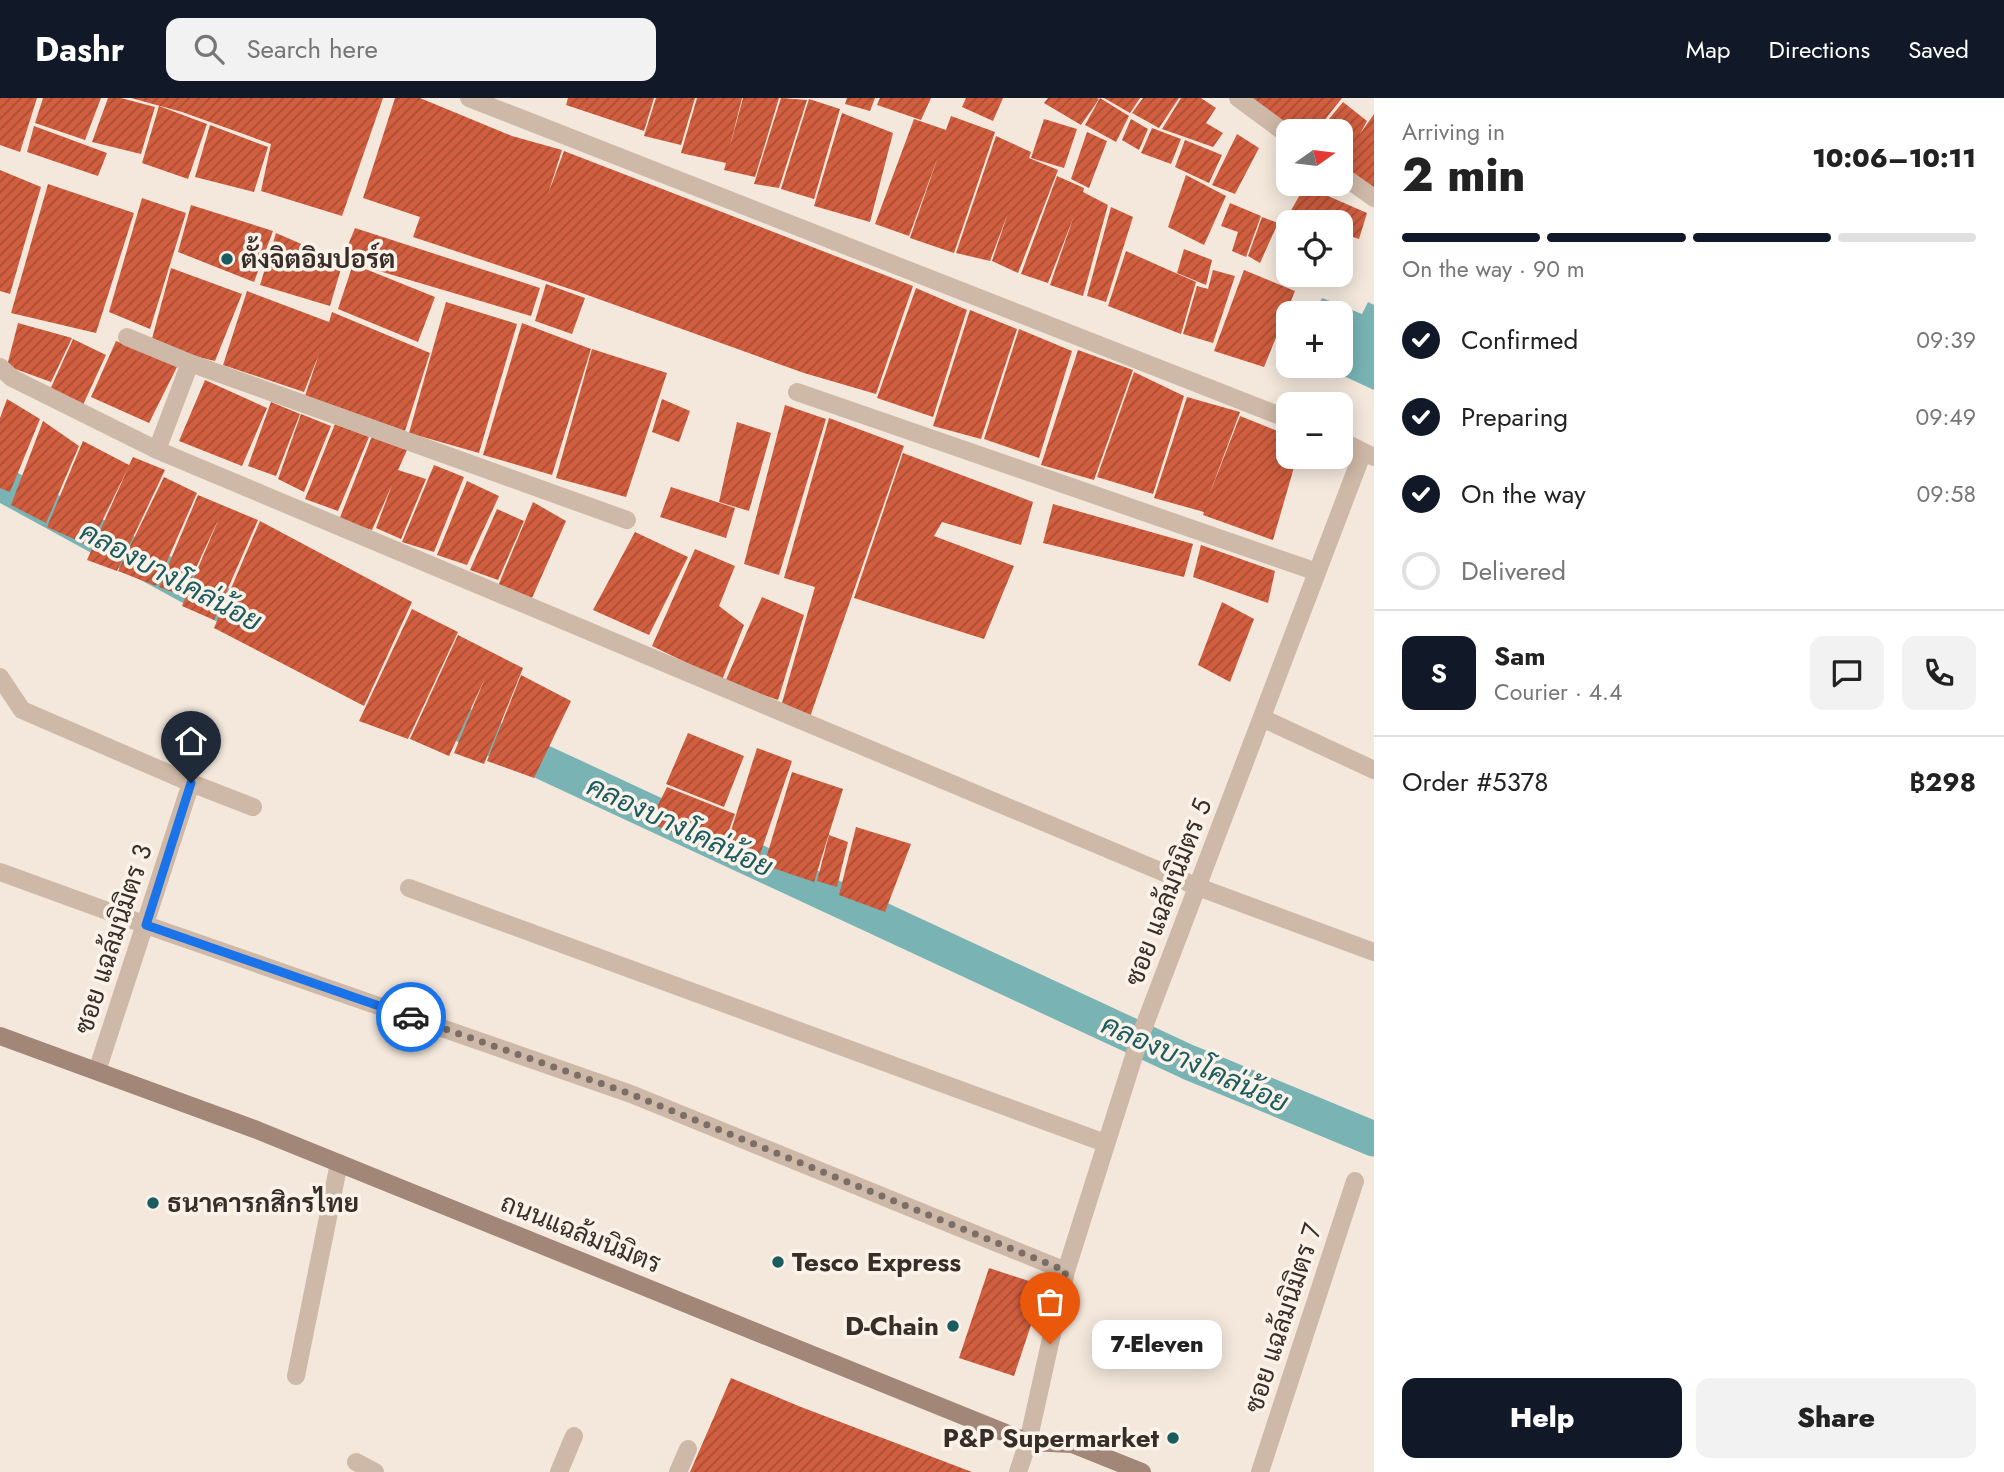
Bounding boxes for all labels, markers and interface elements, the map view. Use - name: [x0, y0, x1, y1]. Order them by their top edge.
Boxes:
- search box: [166, 18, 656, 81]
- text: Dashr: [35, 26, 124, 73]
- icon: search: [190, 30, 228, 68]
- text: Search here: [246, 30, 378, 68]
- text: Map: [1686, 32, 1731, 67]
- text: Directions: [1769, 32, 1870, 67]
- text: Saved: [1908, 32, 1969, 67]
- text: Arriving in: [1402, 115, 1505, 149]
- north arrow: [1276, 119, 1353, 196]
- map controls: [1276, 119, 1353, 469]
- text: 10:06–10:11: [1812, 139, 1976, 177]
- text: 2 min: [1402, 142, 1526, 208]
- button: locate: [1276, 210, 1353, 287]
- place label: ตั้งจิตอิมปอร์ต: [241, 235, 395, 278]
- marker: ตั้งจิตอิมปอร์ต: [219, 251, 235, 267]
- text: On the way · 90 m: [1402, 252, 1585, 286]
- button: +: [1276, 301, 1353, 378]
- icon: check: [1402, 321, 1440, 359]
- text: Confirmed: [1461, 321, 1578, 359]
- text: 09:39: [1916, 323, 1976, 357]
- button: −: [1276, 392, 1353, 469]
- icon: check: [1402, 398, 1440, 436]
- text: Preparing: [1461, 398, 1568, 436]
- text: 09:49: [1915, 400, 1976, 434]
- icon: check: [1402, 475, 1440, 513]
- text: On the way: [1461, 475, 1586, 513]
- text: 09:58: [1917, 477, 1976, 511]
- water label: คลองบางโคล่น้อย: [73, 511, 269, 642]
- text: Delivered: [1461, 552, 1566, 590]
- button: chat: [1810, 636, 1884, 710]
- button: phone: [1902, 636, 1976, 710]
- text: Sam: [1494, 637, 1546, 675]
- text: S: [1431, 654, 1447, 692]
- text: Courier · 4.4: [1494, 675, 1622, 709]
- pin: [161, 711, 221, 783]
- icon: home: [172, 722, 210, 760]
- text: Order #5378: [1402, 763, 1548, 801]
- text: ฿298: [1910, 763, 1976, 801]
- water label: คลองบางโคล่น้อย: [580, 765, 779, 887]
- street label: ซอย แฉล้มนิมิตร 5: [1115, 793, 1221, 991]
- street label: ซอย แฉล้มนิมิตร 3: [64, 839, 162, 1039]
- courier: [376, 982, 446, 1052]
- icon: car: [392, 998, 430, 1036]
- water label: คลองบางโคล่น้อย: [1095, 1004, 1295, 1123]
- place label: ธนาคารกสิกรไทย: [167, 1184, 359, 1222]
- street label: ถนนแฉล้มนิมิตร: [495, 1184, 667, 1282]
- marker: ธนาคารกสิกรไทย: [145, 1195, 161, 1211]
- street label: ซอย แฉล้มนิมิตร 7: [1234, 1218, 1332, 1418]
- place label: Tesco Express: [792, 1243, 961, 1281]
- marker: Tesco Express: [770, 1254, 786, 1270]
- pin: [1020, 1272, 1080, 1344]
- icon: bag: [1031, 1283, 1069, 1321]
- place label: D-Chain: [845, 1307, 939, 1345]
- marker: D-Chain: [945, 1318, 961, 1334]
- callout: 7-Eleven: [1092, 1320, 1222, 1368]
- text: 7-Eleven: [1110, 1327, 1204, 1361]
- button: Help: [1402, 1378, 1682, 1458]
- button: Share: [1696, 1378, 1976, 1458]
- place label: P&P Supermarket: [943, 1419, 1160, 1457]
- marker: P&P Supermarket: [1165, 1430, 1181, 1446]

